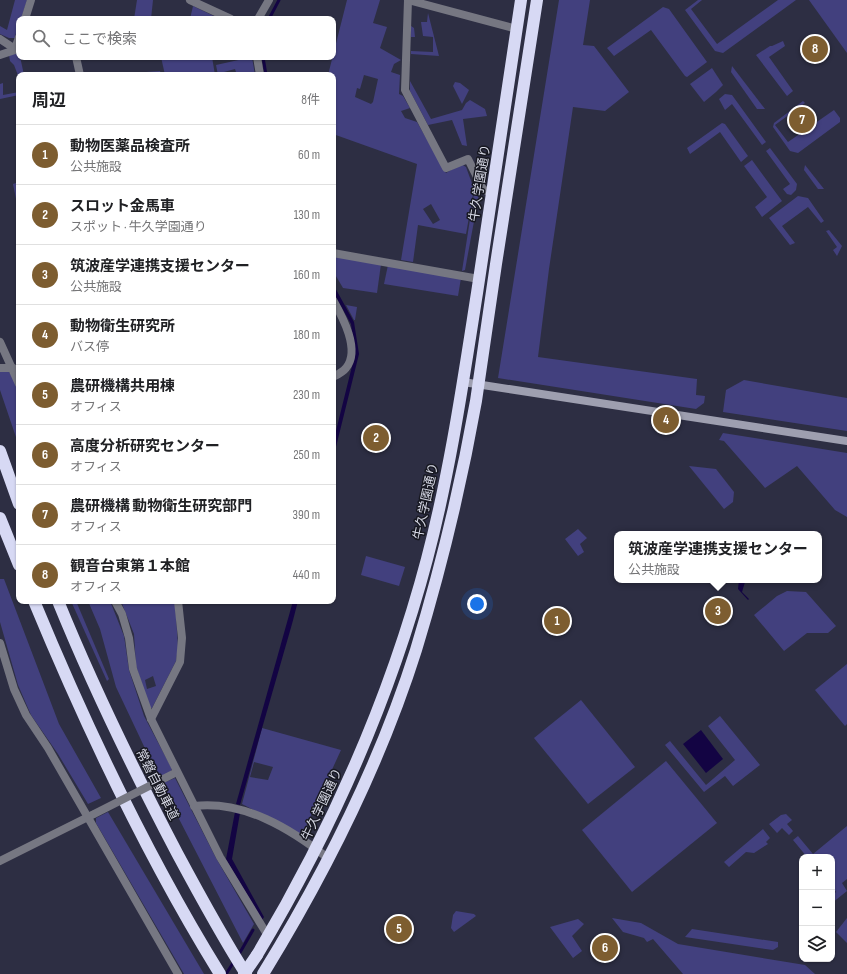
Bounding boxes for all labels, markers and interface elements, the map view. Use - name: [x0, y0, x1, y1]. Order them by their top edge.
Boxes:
- search box: [16, 16, 336, 60]
- icon: search: [30, 27, 52, 49]
- text: ここで検索: [62, 30, 137, 49]
- pin: 8: [802, 34, 828, 64]
- text: 周辺: [32, 91, 66, 111]
- text: 8件: [301, 92, 320, 108]
- pin: 7: [789, 105, 815, 135]
- text: 動物医薬品検査所: [70, 137, 190, 156]
- street label: 牛久学園通り: [466, 143, 494, 223]
- text: 1: [42, 147, 48, 163]
- text: 60 m: [298, 147, 320, 163]
- text: 公共施設: [70, 159, 122, 175]
- text: スロット金馬車: [70, 197, 175, 216]
- text: 2: [42, 207, 48, 223]
- text: 130 m: [294, 207, 320, 223]
- text: スポット · 牛久学園通り: [70, 219, 207, 235]
- text: 筑波産学連携支援センター: [70, 257, 250, 276]
- text: 3: [42, 267, 48, 283]
- text: 160 m: [294, 267, 320, 283]
- text: 公共施設: [70, 279, 122, 295]
- text: 動物衛生研究所: [70, 317, 175, 336]
- text: 4: [42, 327, 48, 343]
- text: 180 m: [294, 327, 320, 343]
- text: バス停: [70, 339, 109, 355]
- text: 農研機構共用棟: [70, 377, 175, 396]
- text: 5: [42, 387, 48, 403]
- text: 230 m: [293, 387, 320, 403]
- text: オフィス: [70, 399, 122, 415]
- pin: 4: [653, 405, 679, 435]
- pin: 2: [363, 423, 389, 453]
- text: 高度分析研究センター: [70, 437, 220, 456]
- text: 6: [42, 447, 48, 463]
- text: 250 m: [293, 447, 320, 463]
- text: オフィス: [70, 459, 122, 475]
- street label: 牛久学園通り: [410, 461, 442, 541]
- text: 農研機構 動物衛生研究部門: [70, 497, 252, 516]
- text: 7: [42, 507, 48, 523]
- text: 390 m: [293, 507, 320, 523]
- text: オフィス: [70, 519, 122, 535]
- popup: [614, 531, 822, 583]
- text: 筑波産学連携支援センター: [628, 540, 808, 559]
- text: 観音台東第１本館: [70, 557, 190, 576]
- text: 公共施設: [628, 562, 680, 578]
- text: 8: [42, 567, 48, 583]
- text: 440 m: [293, 567, 320, 583]
- text: オフィス: [70, 579, 122, 595]
- your location: [467, 594, 487, 614]
- pin: 3: [705, 596, 731, 626]
- pin: 1: [544, 606, 570, 636]
- street label: 常磐自動車道: [132, 746, 182, 823]
- street label: 牛久学園通り: [298, 766, 346, 843]
- map controls: [799, 854, 835, 962]
- button: +: [799, 854, 835, 890]
- button: −: [799, 890, 835, 926]
- pin: 5: [386, 914, 412, 944]
- button: layers: [799, 926, 835, 962]
- pin: 6: [592, 933, 618, 963]

